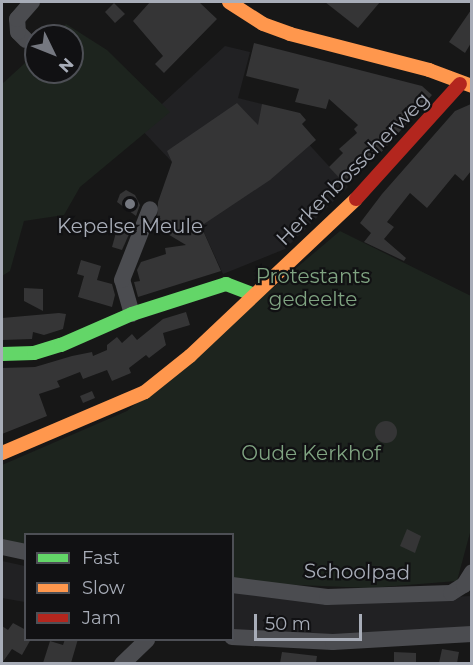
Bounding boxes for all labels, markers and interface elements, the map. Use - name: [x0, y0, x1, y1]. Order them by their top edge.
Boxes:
- north arrow: [24, 24, 84, 84]
- text: N: [55, 54, 77, 76]
- street label: Herkenbosscherweg: [271, 87, 435, 251]
- marker: Kepelse Meule: [123, 197, 137, 211]
- place label: Kepelse Meule: [57, 214, 203, 238]
- park label: Protestants gedeelte: [256, 265, 370, 312]
- park label: Oude Kerkhof: [241, 441, 381, 465]
- legend: [24, 533, 234, 641]
- text: Fast: [82, 547, 120, 569]
- street label: Schoolpad: [304, 559, 410, 585]
- text: Slow: [82, 577, 125, 599]
- scale bar: [257, 602, 365, 640]
- text: Jam: [82, 607, 121, 629]
- text: 50 m: [265, 613, 311, 635]

